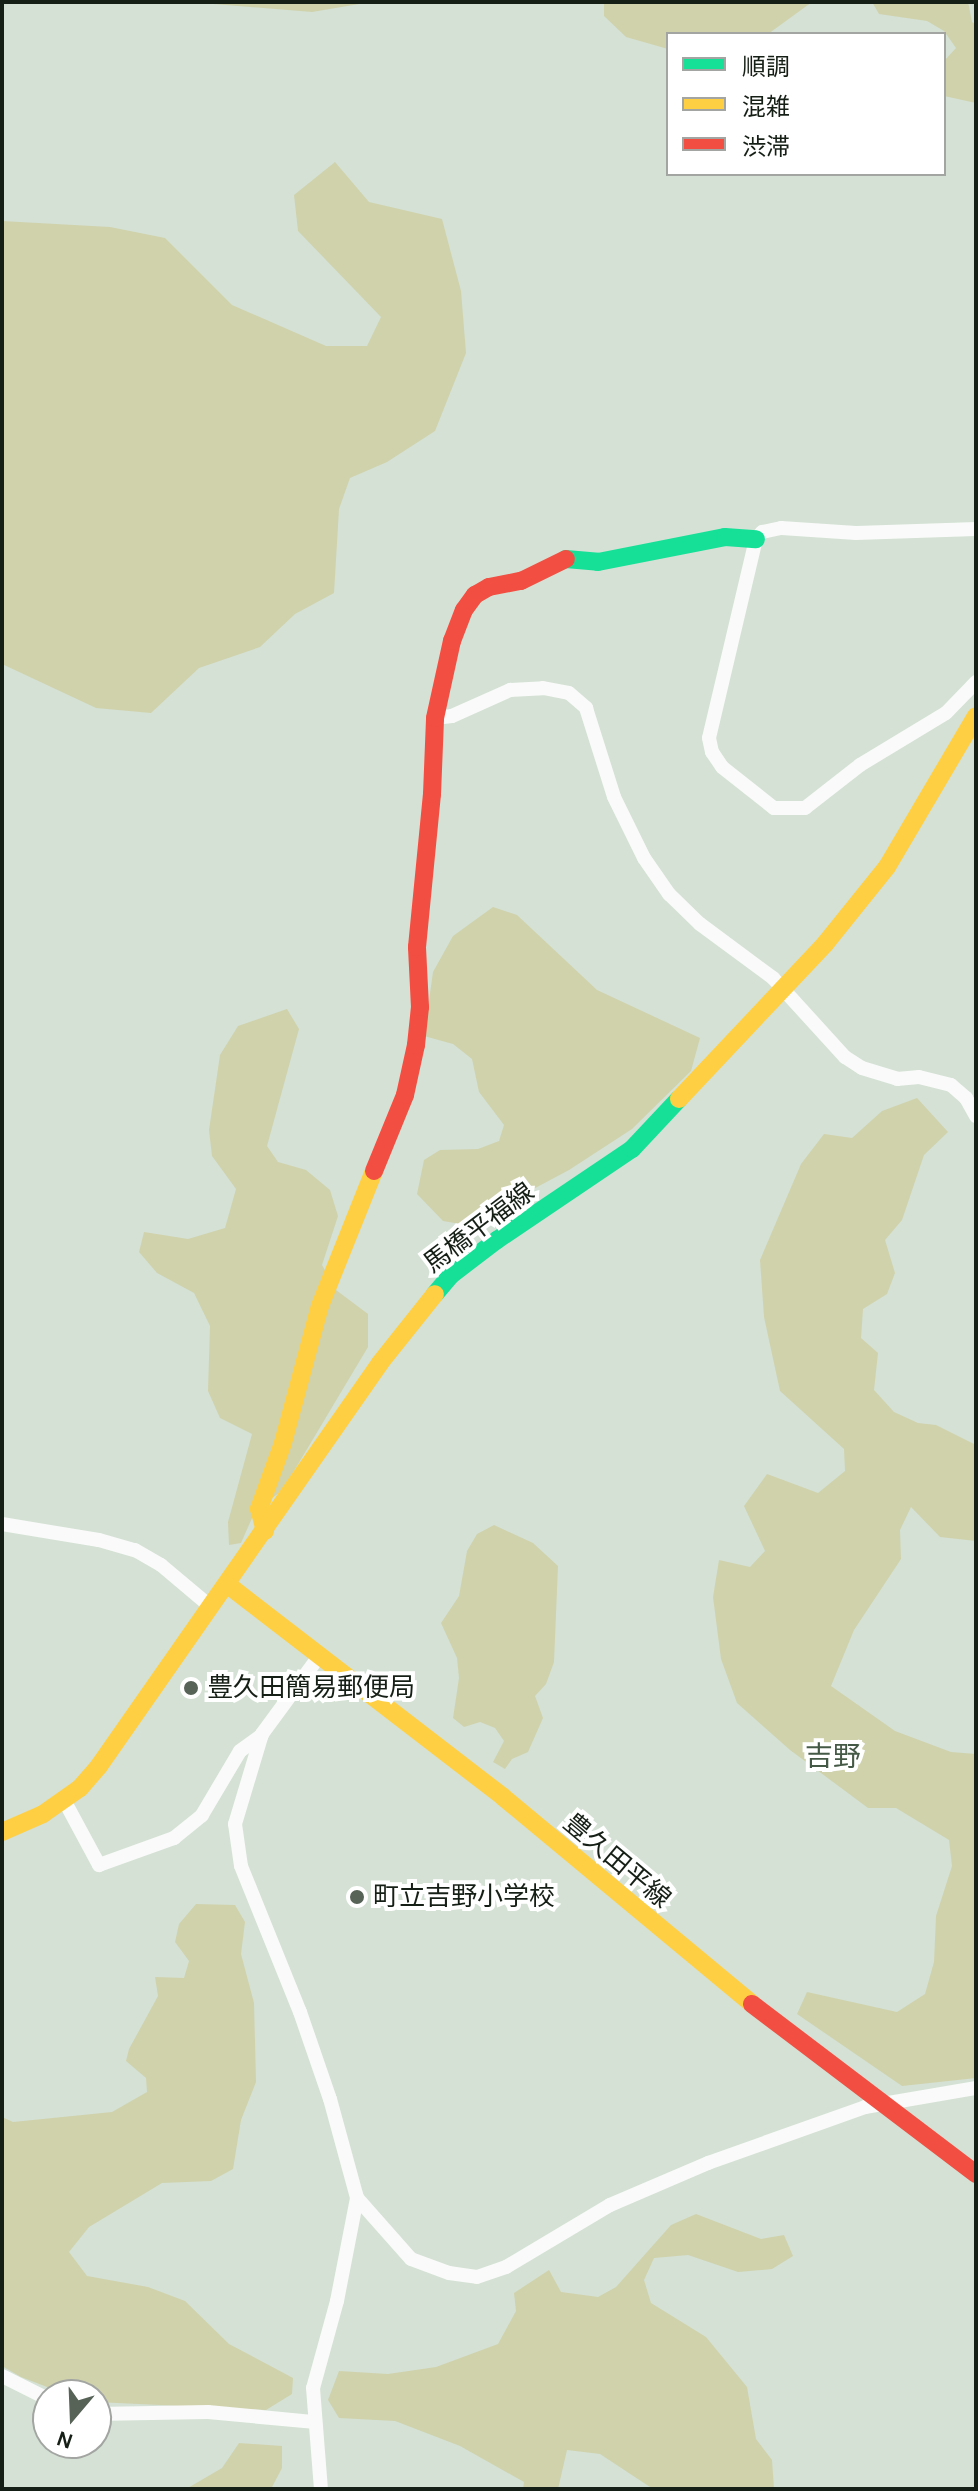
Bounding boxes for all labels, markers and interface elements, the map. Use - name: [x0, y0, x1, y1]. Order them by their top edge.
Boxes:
- legend: [666, 32, 946, 176]
- text: 順調: [742, 53, 790, 81]
- text: 混雑: [742, 93, 790, 121]
- text: 渋滞: [742, 133, 790, 161]
- street label: 馬橋平福線: [418, 1176, 540, 1280]
- place label: 豊久田簡易郵便局: [207, 1672, 415, 1704]
- marker: 豊久田簡易郵便局: [182, 1679, 200, 1697]
- district label: 吉野: [805, 1740, 861, 1774]
- street label: 豊久田平線: [557, 1807, 677, 1915]
- place label: 町立吉野小学校: [373, 1881, 555, 1913]
- marker: 町立吉野小学校: [348, 1888, 366, 1906]
- north arrow: [32, 2379, 112, 2459]
- text: N: [53, 2425, 77, 2455]

